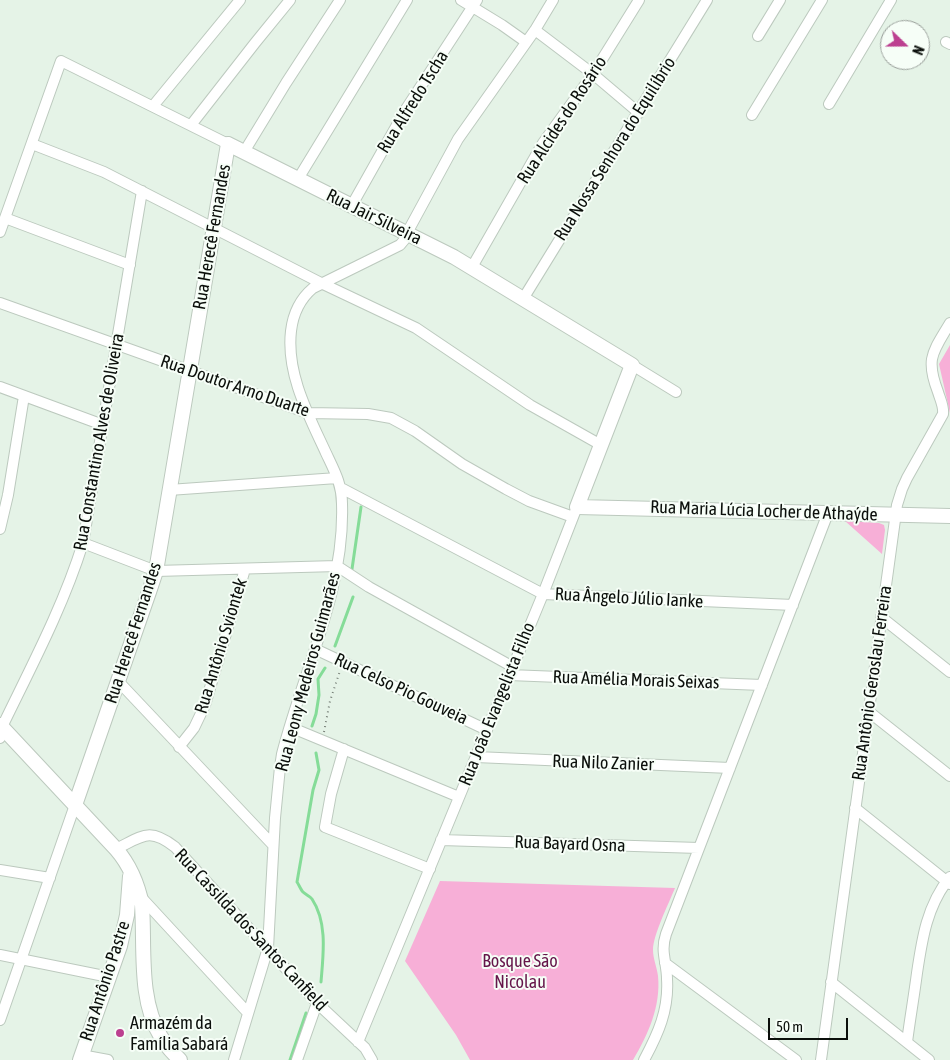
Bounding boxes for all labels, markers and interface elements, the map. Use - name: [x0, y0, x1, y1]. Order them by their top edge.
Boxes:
- north arrow: [880, 20, 930, 70]
- text: N: [909, 43, 927, 57]
- street label: Rua Alfredo Tscha: [373, 47, 453, 157]
- street label: Rua Alcides do Rosário: [513, 52, 611, 188]
- street label: Rua Nossa Senhora do Equilíbrio: [550, 53, 680, 245]
- street label: Rua Herecê Fernandes: [189, 163, 235, 311]
- street label: Rua Jair Silveira: [323, 185, 425, 249]
- street label: Rua Constantino Alves de Oliveira: [69, 332, 129, 552]
- street label: Rua Doutor Arno Duarte: [158, 350, 312, 422]
- street label: Rua Maria Lúcia Locher de Athaýde: [650, 496, 878, 526]
- street label: Rua Herecê Fernandes: [100, 560, 166, 706]
- street label: Rua Leony Medeiros Guimarães: [271, 570, 345, 774]
- street label: Rua Antônio Sviontek: [190, 576, 252, 716]
- street label: Rua Ângelo Júlio Ianke: [554, 583, 704, 613]
- street label: Rua Antônio Geroslau Ferreira: [848, 584, 896, 782]
- street label: Rua João Evangelista Filho: [454, 619, 540, 789]
- street label: Rua Celso Pio Gouveia: [331, 649, 471, 729]
- street label: Rua Amélia Morais Seixas: [552, 666, 720, 694]
- street label: Rua Nilo Zanier: [552, 750, 654, 776]
- street label: Rua Bayard Osna: [514, 831, 626, 857]
- street label: Rua Cassilda dos Santos Canfield: [170, 844, 332, 1016]
- street label: Rua Antônio Pastre: [75, 918, 135, 1044]
- park label: Bosque São Nicolau: [482, 950, 558, 992]
- scale bar: [770, 1008, 850, 1040]
- place label: Armazém da Família Sabará: [130, 1012, 228, 1054]
- text: 50 m: [776, 1018, 803, 1035]
- marker: Armazém da Família Sabará: [114, 1027, 126, 1039]

